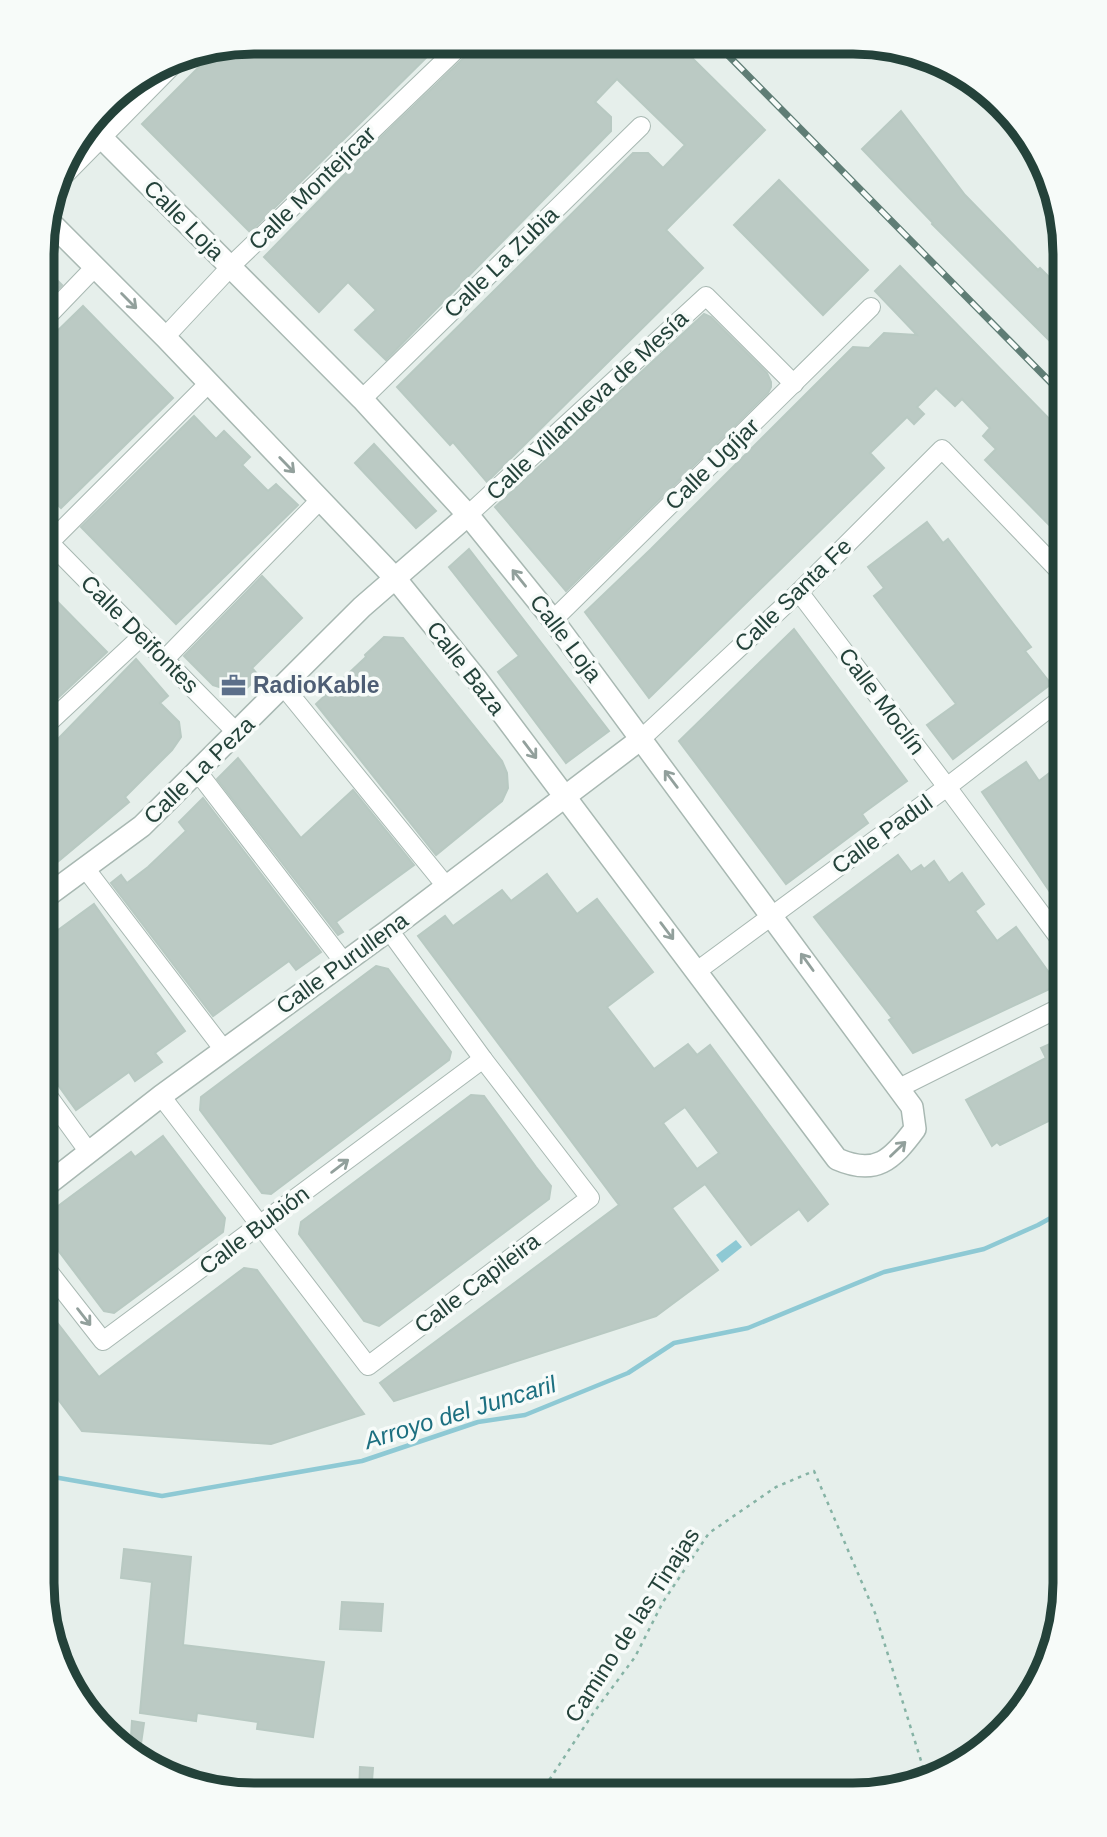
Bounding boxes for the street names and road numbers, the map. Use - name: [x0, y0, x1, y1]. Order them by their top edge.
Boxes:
- street label: Calle Montejícar: [243, 121, 381, 255]
- street label: Calle Loja: [139, 175, 230, 266]
- street label: Calle La Zubia: [439, 201, 564, 323]
- street label: Calle Villanueva de Mesía: [481, 305, 693, 505]
- street label: Calle Ugíjar: [660, 413, 764, 515]
- street label: Calle Santa Fe: [729, 533, 857, 657]
- street label: Calle Deifontes: [76, 570, 204, 698]
- street label: Calle Loja: [525, 589, 607, 687]
- street label: Calle Baza: [422, 616, 511, 720]
- street label: Calle Moclín: [834, 643, 930, 759]
- street label: Calle La Peza: [138, 711, 260, 829]
- street label: Calle Padul: [827, 789, 937, 879]
- street label: Calle Purullena: [271, 907, 413, 1019]
- street label: Calle Bubión: [194, 1180, 314, 1280]
- street label: Calle Capileira: [409, 1227, 545, 1338]
- street label: Camino de las Tinajas: [559, 1523, 705, 1727]

